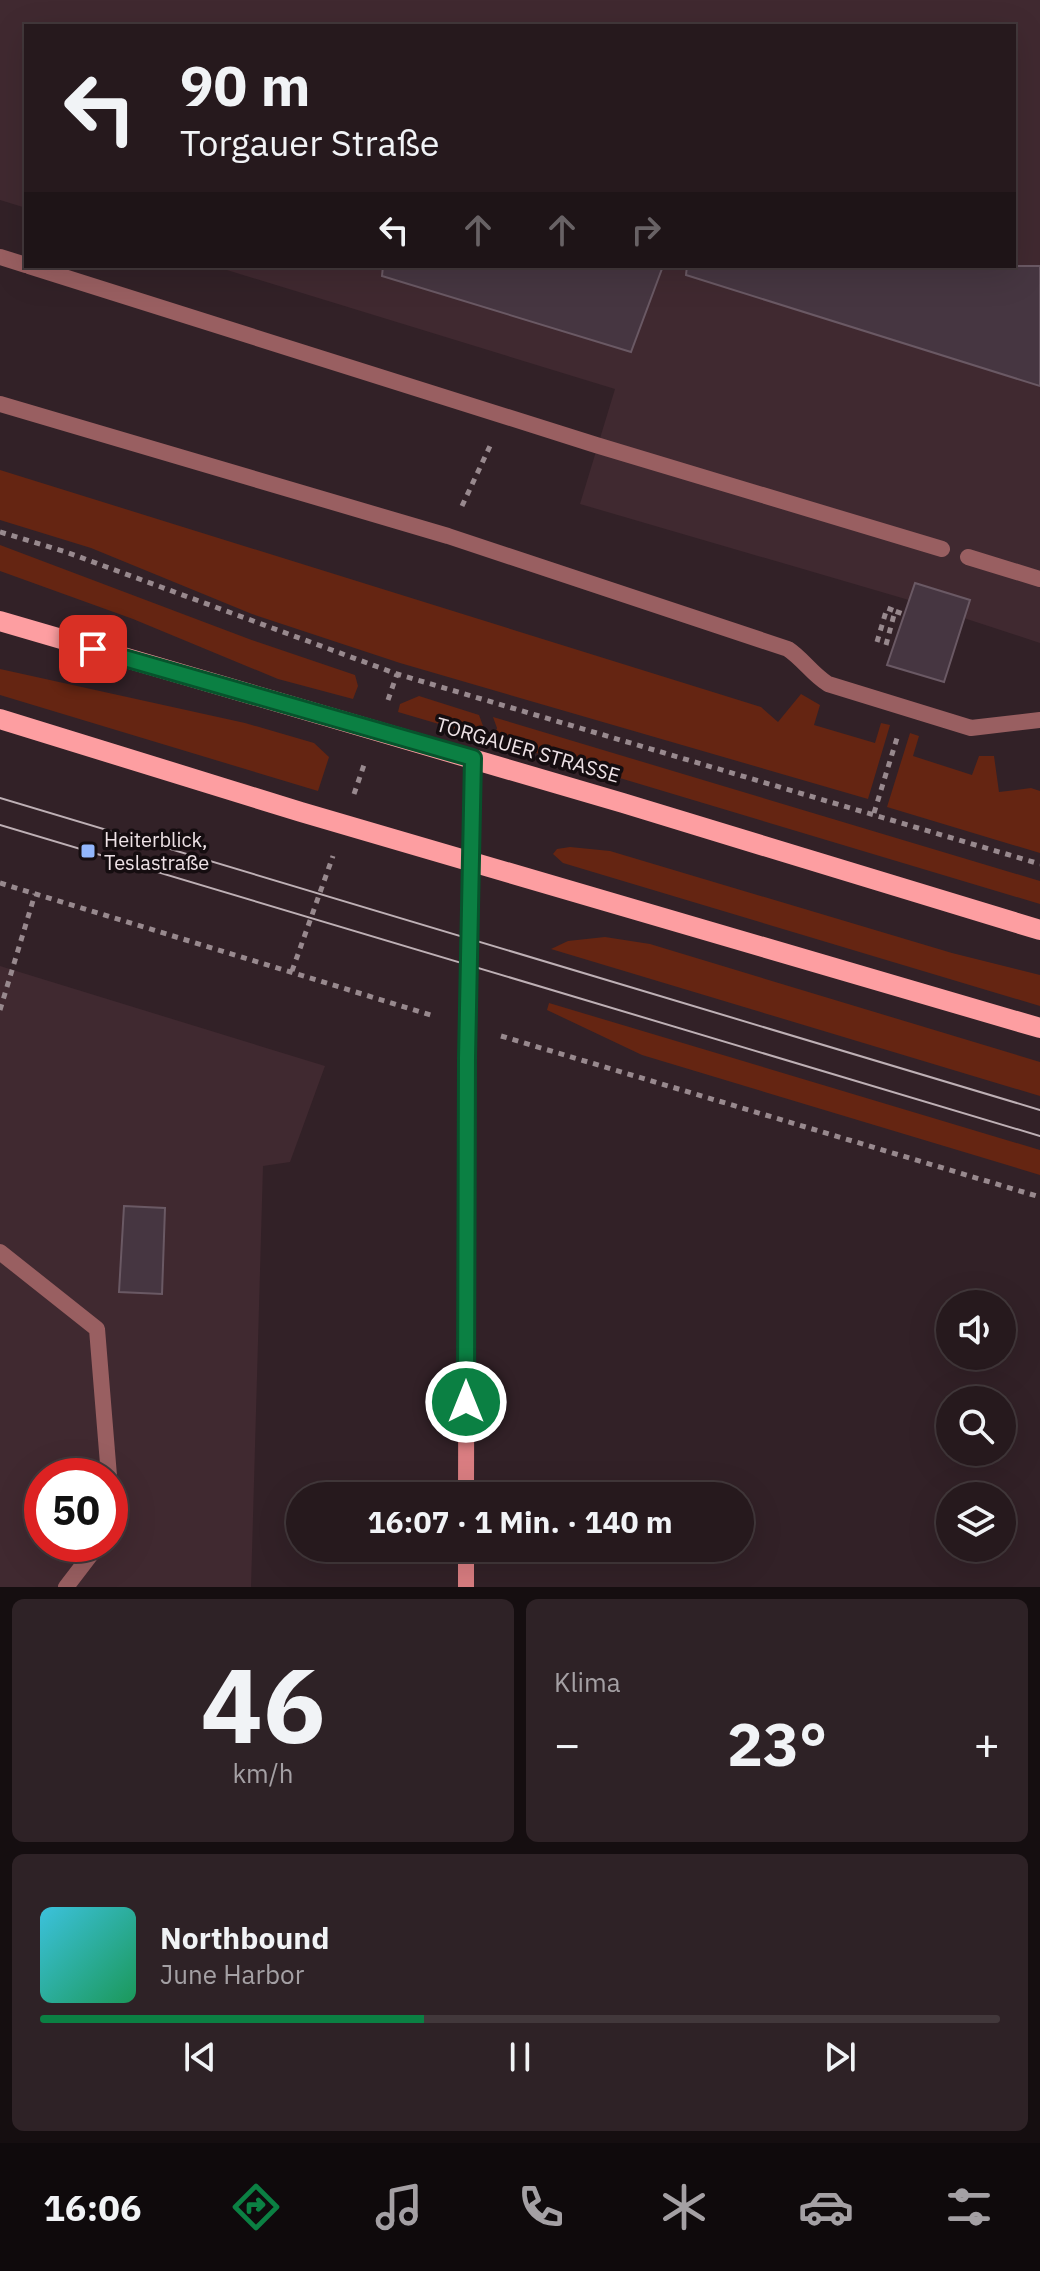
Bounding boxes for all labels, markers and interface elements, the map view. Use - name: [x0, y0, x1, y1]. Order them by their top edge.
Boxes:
- text: 90 m: [180, 49, 310, 121]
- icon: left: [48, 56, 152, 160]
- text: Torgauer Straße: [180, 119, 440, 166]
- icon: left: [372, 208, 416, 252]
- icon: ahead: [456, 208, 500, 252]
- icon: ahead: [540, 208, 584, 252]
- icon: right: [624, 208, 668, 252]
- pin: [59, 615, 127, 683]
- icon: arrive: [71, 627, 115, 671]
- street label: TORGAUER STRASSE: [433, 710, 623, 789]
- place label: Heiterblick, Teslastraße: [104, 826, 209, 876]
- marker: Heiterblick, Teslastraße: [79, 842, 97, 860]
- map controls: [936, 1290, 1016, 1562]
- button: sound: [936, 1290, 1016, 1370]
- position arrow: [424, 1360, 508, 1444]
- button: search: [936, 1386, 1016, 1466]
- speed limit sign: 50: [24, 1458, 128, 1562]
- button: layers: [936, 1482, 1016, 1562]
- text: 16:07 · 1 Min. · 140 m: [367, 1502, 673, 1541]
- text: 46: [201, 1636, 325, 1772]
- text: Klima: [554, 1665, 621, 1699]
- text: 23°: [727, 1704, 827, 1783]
- text: −: [554, 1715, 580, 1772]
- text: +: [974, 1715, 1000, 1772]
- text: km/h: [232, 1756, 294, 1790]
- text: Northbound: [160, 1918, 329, 1957]
- text: June Harbor: [160, 1957, 304, 1991]
- icon: previous: [178, 2035, 222, 2079]
- icon: pause: [498, 2035, 542, 2079]
- icon: next: [818, 2035, 862, 2079]
- icon: directions: [228, 2179, 284, 2235]
- icon: music: [371, 2179, 427, 2235]
- icon: phone: [513, 2179, 569, 2235]
- icon: climate: [656, 2179, 712, 2235]
- icon: car: [798, 2179, 854, 2235]
- icon: filters: [941, 2179, 997, 2235]
- text: 16:06: [43, 2184, 142, 2231]

